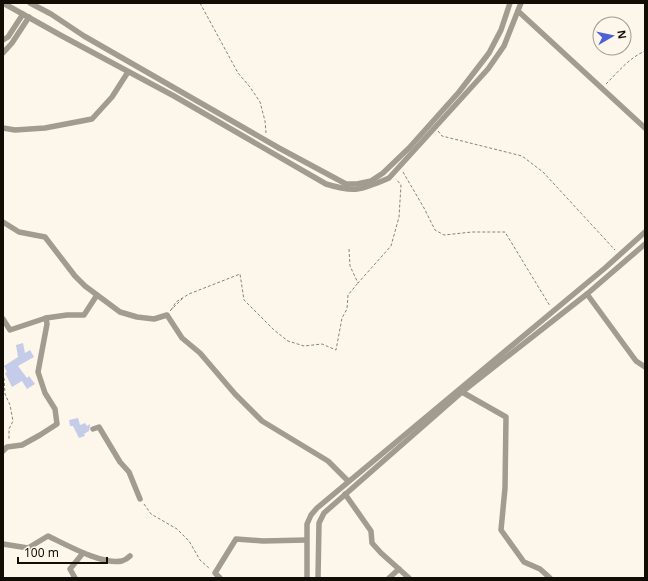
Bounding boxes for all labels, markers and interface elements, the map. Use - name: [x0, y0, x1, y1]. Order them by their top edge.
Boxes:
- north arrow: [592, 16, 632, 56]
- text: N: [614, 29, 630, 40]
- scale bar: [18, 539, 107, 565]
- text: 100 m: [24, 544, 59, 561]

